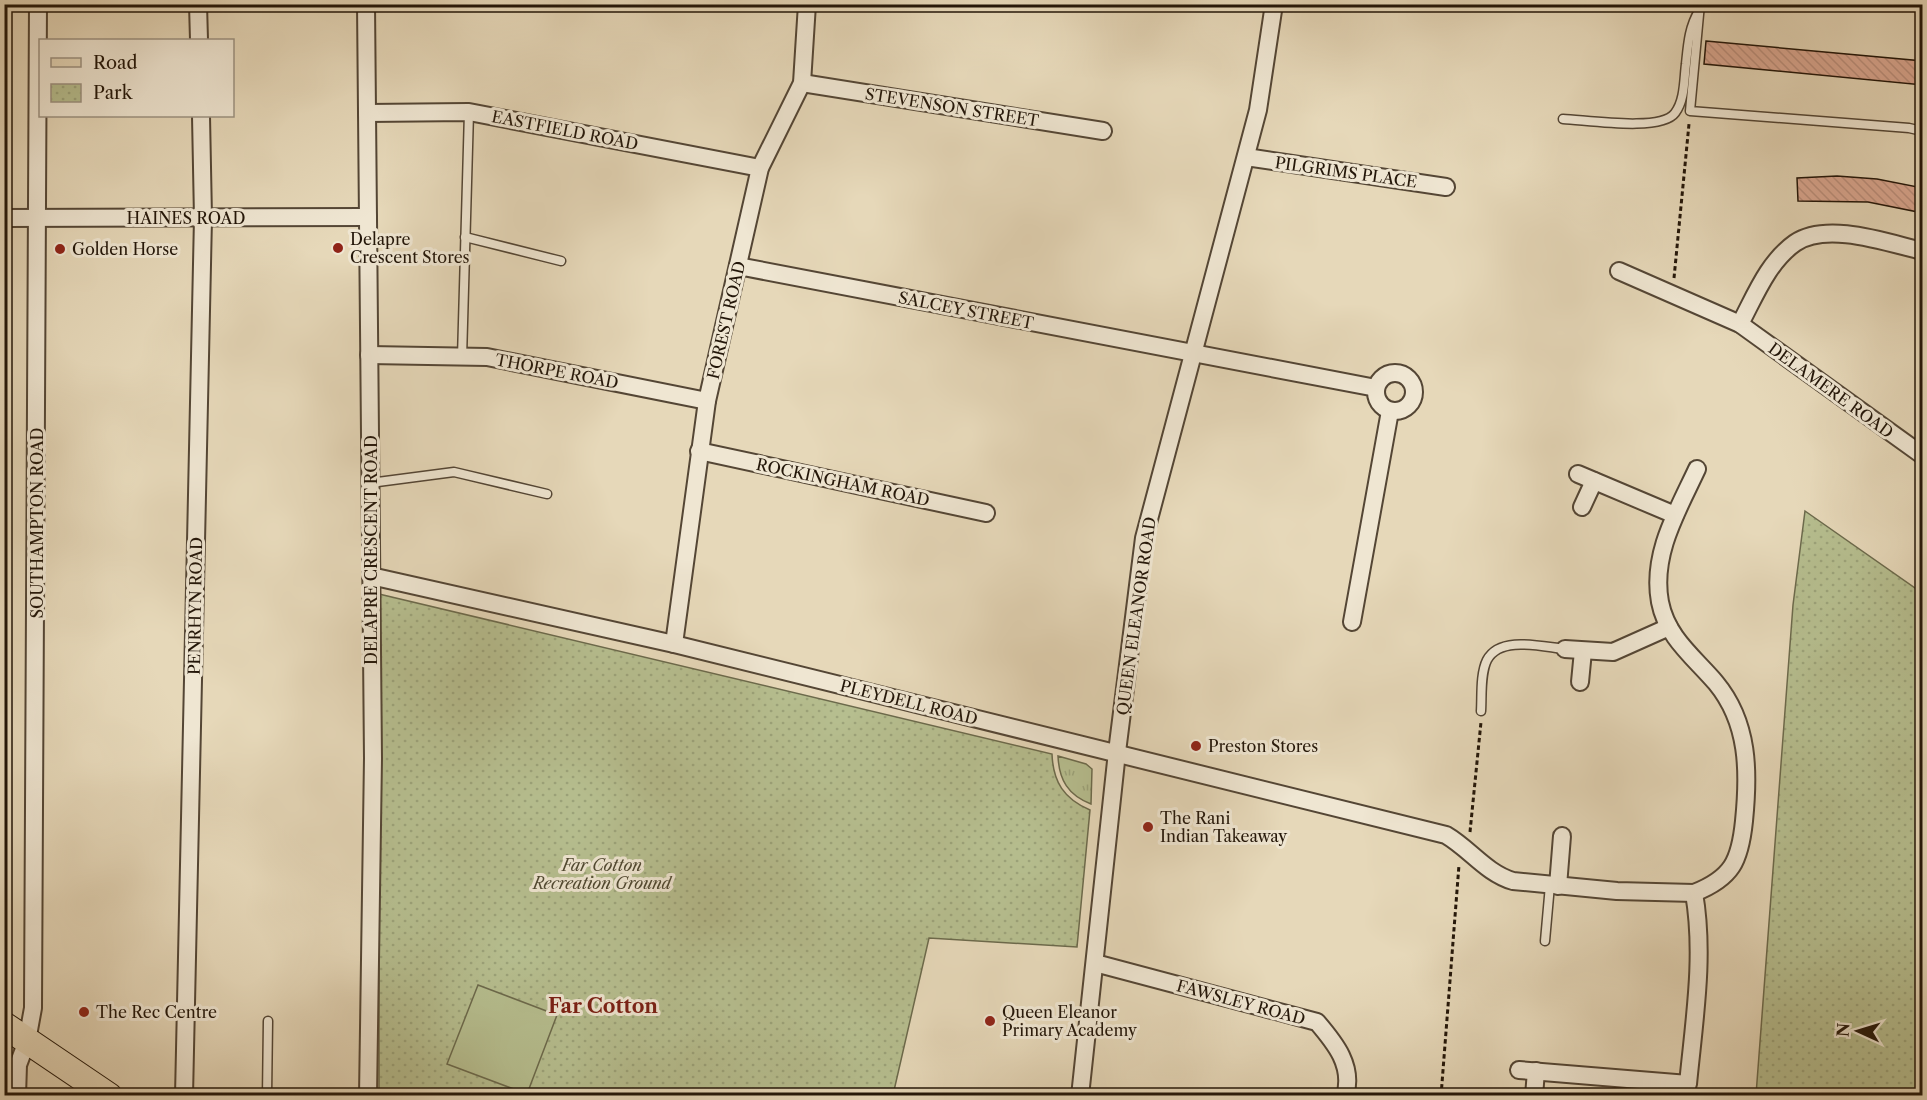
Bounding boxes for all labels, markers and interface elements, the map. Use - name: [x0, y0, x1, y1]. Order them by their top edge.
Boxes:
- legend: [39, 39, 234, 117]
- text: Road: [93, 52, 138, 74]
- text: Park: [93, 82, 134, 104]
- street label: STEVENSON STREET: [864, 83, 1040, 131]
- street label: EASTFIELD ROAD: [490, 106, 640, 154]
- street label: PILGRIMS PLACE: [1274, 152, 1418, 192]
- street label: HAINES ROAD: [127, 208, 245, 228]
- place label: Delapre Crescent Stores: [350, 229, 470, 267]
- place label: Golden Horse: [72, 239, 178, 259]
- marker: Delapre Crescent Stores: [331, 241, 345, 255]
- marker: Golden Horse: [53, 242, 67, 256]
- street label: FOREST ROAD: [703, 259, 749, 381]
- street label: SALCEY STREET: [897, 287, 1035, 333]
- street label: DELAMERE ROAD: [1765, 338, 1897, 442]
- street label: THORPE ROAD: [494, 349, 620, 393]
- street label: SOUTHAMPTON ROAD: [27, 427, 47, 619]
- street label: DELAPRE CRESCENT ROAD: [361, 435, 381, 665]
- street label: ROCKINGHAM ROAD: [754, 454, 932, 510]
- street label: QUEEN ELEANOR ROAD: [1112, 516, 1160, 716]
- street label: PENRHYN ROAD: [184, 537, 206, 675]
- street label: PLEYDELL ROAD: [838, 675, 980, 729]
- place label: Preston Stores: [1208, 736, 1318, 756]
- marker: Preston Stores: [1189, 739, 1203, 753]
- place label: The Rani Indian Takeaway: [1160, 808, 1288, 846]
- marker: The Rani Indian Takeaway: [1141, 820, 1155, 834]
- park label: Far Cotton Recreation Ground: [531, 855, 673, 893]
- street label: FAWSLEY ROAD: [1174, 975, 1308, 1029]
- district label: Far Cotton: [548, 994, 658, 1018]
- north arrow: [1828, 1001, 1888, 1061]
- place label: The Rec Centre: [96, 1002, 217, 1022]
- place label: Queen Eleanor Primary Academy: [1002, 1002, 1138, 1040]
- marker: The Rec Centre: [77, 1005, 91, 1019]
- marker: Queen Eleanor Primary Academy: [983, 1014, 997, 1028]
- text: N: [1833, 1022, 1854, 1038]

